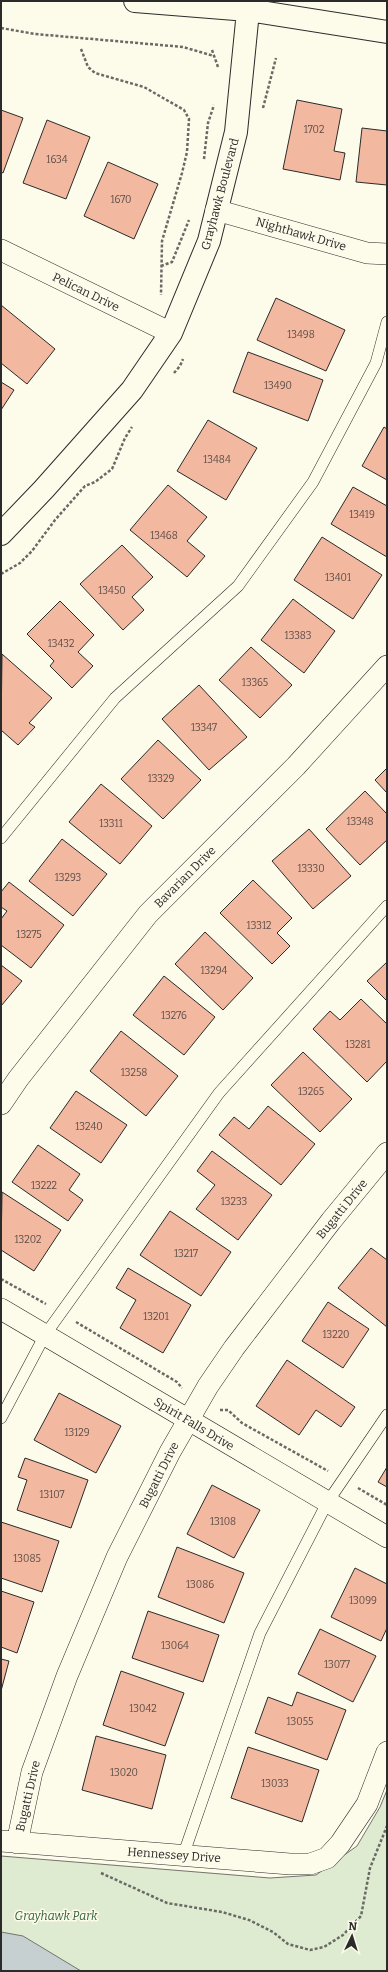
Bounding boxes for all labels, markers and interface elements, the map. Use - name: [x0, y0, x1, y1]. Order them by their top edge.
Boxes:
- house number: 1702: [304, 124, 324, 136]
- street label: Grayhawk Boulevard: [198, 137, 242, 251]
- house number: 1634: [46, 154, 68, 166]
- house number: 1670: [110, 194, 132, 206]
- street label: Nighthawk Drive: [254, 214, 348, 254]
- street label: Pelican Drive: [50, 270, 122, 314]
- house number: 13498: [287, 329, 315, 341]
- house number: 13490: [264, 380, 292, 392]
- house number: 13484: [203, 454, 231, 466]
- house number: 13419: [349, 509, 375, 521]
- house number: 13468: [150, 530, 178, 542]
- house number: 13401: [325, 572, 351, 584]
- house number: 13450: [98, 585, 126, 597]
- house number: 13383: [285, 630, 312, 642]
- house number: 13432: [48, 638, 74, 650]
- house number: 13365: [242, 677, 268, 689]
- house number: 13347: [191, 722, 217, 734]
- house number: 13329: [148, 773, 174, 785]
- house number: 13348: [346, 816, 374, 828]
- house number: 13311: [99, 818, 123, 830]
- street label: Bavarian Drive: [151, 843, 219, 911]
- house number: 13330: [297, 863, 325, 875]
- house number: 13293: [55, 872, 82, 884]
- house number: 13312: [247, 920, 271, 932]
- house number: 13275: [16, 929, 42, 941]
- house number: 13294: [201, 965, 228, 977]
- house number: 13276: [161, 1010, 187, 1022]
- house number: 13281: [345, 1039, 371, 1051]
- house number: 13258: [121, 1067, 147, 1079]
- house number: 13265: [298, 1086, 324, 1098]
- house number: 13240: [75, 1121, 103, 1133]
- street label: Bugatti Drive: [314, 1176, 370, 1242]
- house number: 13222: [31, 1180, 57, 1192]
- house number: 13233: [221, 1196, 248, 1208]
- house number: 13202: [14, 1234, 42, 1246]
- house number: 13217: [174, 1248, 198, 1260]
- house number: 13201: [143, 1311, 169, 1323]
- house number: 13220: [322, 1329, 350, 1341]
- street label: Spirit Falls Drive: [152, 1395, 236, 1453]
- house number: 13129: [64, 1427, 90, 1439]
- street label: Bugatti Drive: [136, 1440, 182, 1510]
- house number: 13107: [39, 1489, 65, 1501]
- house number: 13108: [210, 1516, 236, 1528]
- house number: 13085: [13, 1553, 41, 1565]
- house number: 13086: [186, 1579, 214, 1591]
- house number: 13099: [349, 1595, 377, 1607]
- house number: 13064: [161, 1640, 189, 1652]
- house number: 13077: [324, 1659, 350, 1671]
- house number: 13042: [129, 1703, 157, 1715]
- house number: 13055: [287, 1716, 313, 1728]
- street label: Bugatti Drive: [13, 1759, 43, 1833]
- house number: 13020: [110, 1767, 138, 1779]
- house number: 13033: [261, 1778, 289, 1790]
- street label: Hennessey Drive: [127, 1845, 221, 1865]
- park label: Grayhawk Park: [15, 1909, 98, 1923]
- north arrow: [332, 1916, 372, 1956]
- text: N: [348, 1920, 358, 1933]

